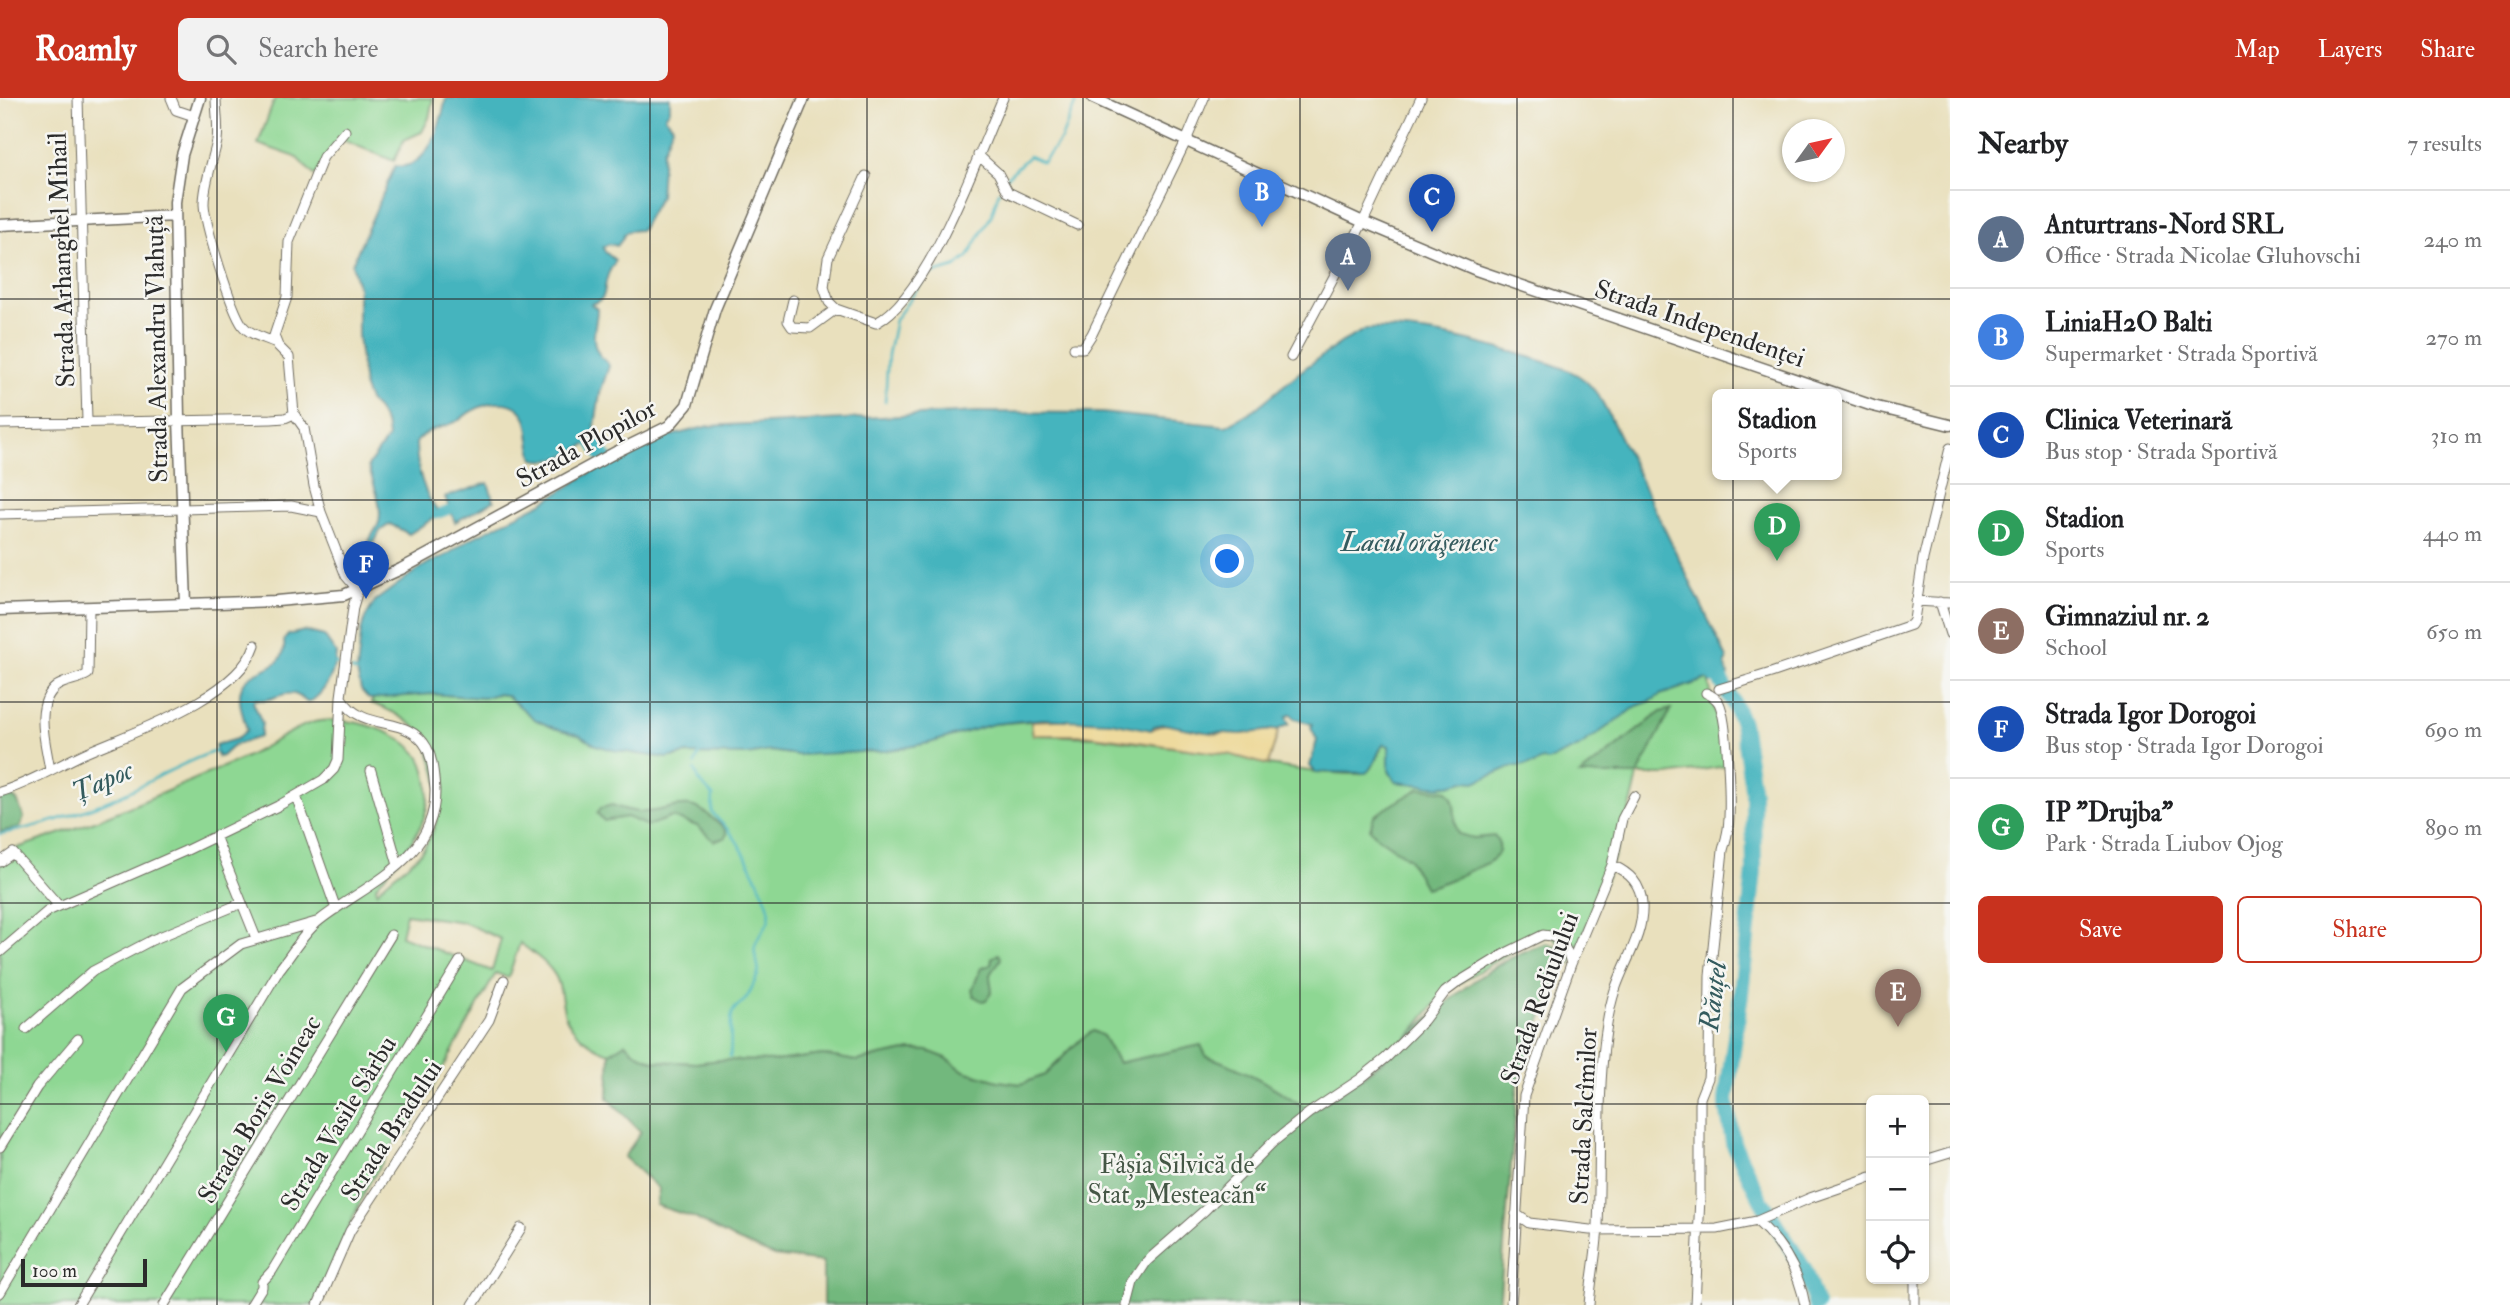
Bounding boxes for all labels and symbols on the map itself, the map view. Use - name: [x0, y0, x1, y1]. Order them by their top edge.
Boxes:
- north arrow: [1782, 119, 1845, 182]
- street label: Strada Arhanghel Mihail: [42, 131, 82, 388]
- pin: B: [1239, 169, 1285, 227]
- pin: C: [1409, 174, 1455, 232]
- street label: Strada Аlexandru Vlahuță: [139, 215, 175, 483]
- pin: A: [1325, 233, 1371, 291]
- street label: Strada Independenței: [1590, 273, 1809, 376]
- street label: Strada Plopilor: [511, 392, 663, 496]
- pin: D: [1754, 503, 1800, 561]
- water label: Lacul orăşenesc: [1340, 525, 1499, 560]
- pin: F: [343, 541, 389, 599]
- your location: [1210, 544, 1244, 578]
- water label: Țapoc: [67, 752, 140, 810]
- street label: Strada Rediulului: [1494, 908, 1586, 1089]
- water label: Răuțel: [1692, 957, 1735, 1034]
- pin: E: [1875, 969, 1921, 1027]
- pin: G: [203, 994, 249, 1052]
- street label: Strada Boris Voineac: [191, 1010, 329, 1209]
- street label: Strada Salcîmilor: [1563, 1026, 1605, 1205]
- street label: Strada Vasile Sârbu: [274, 1030, 404, 1217]
- street label: Strada Bradului: [334, 1054, 450, 1207]
- park label: Fâșia Silvică de Stat „Mesteacăn“: [1088, 1149, 1266, 1211]
- scale bar: [21, 1256, 147, 1288]

